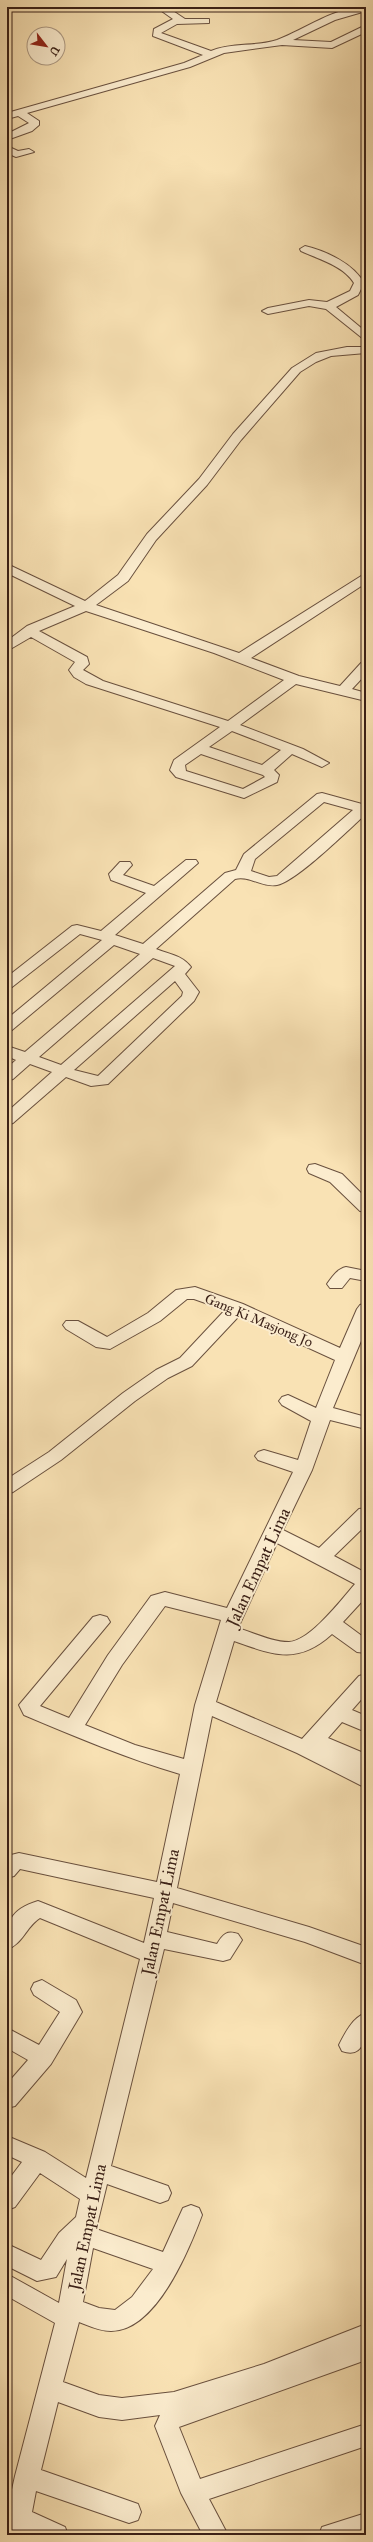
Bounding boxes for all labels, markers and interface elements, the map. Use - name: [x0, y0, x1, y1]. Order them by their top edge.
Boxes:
- north arrow: [26, 26, 66, 66]
- text: U: [46, 44, 62, 58]
- street label: Gang Ki Masjong Jo: [202, 1290, 315, 1352]
- street label: Jalan Empat Lima: [221, 1504, 296, 1632]
- street label: Jalan Empat Lima: [136, 1846, 184, 1979]
- street label: Jalan Empat Lima: [63, 2161, 111, 2294]

